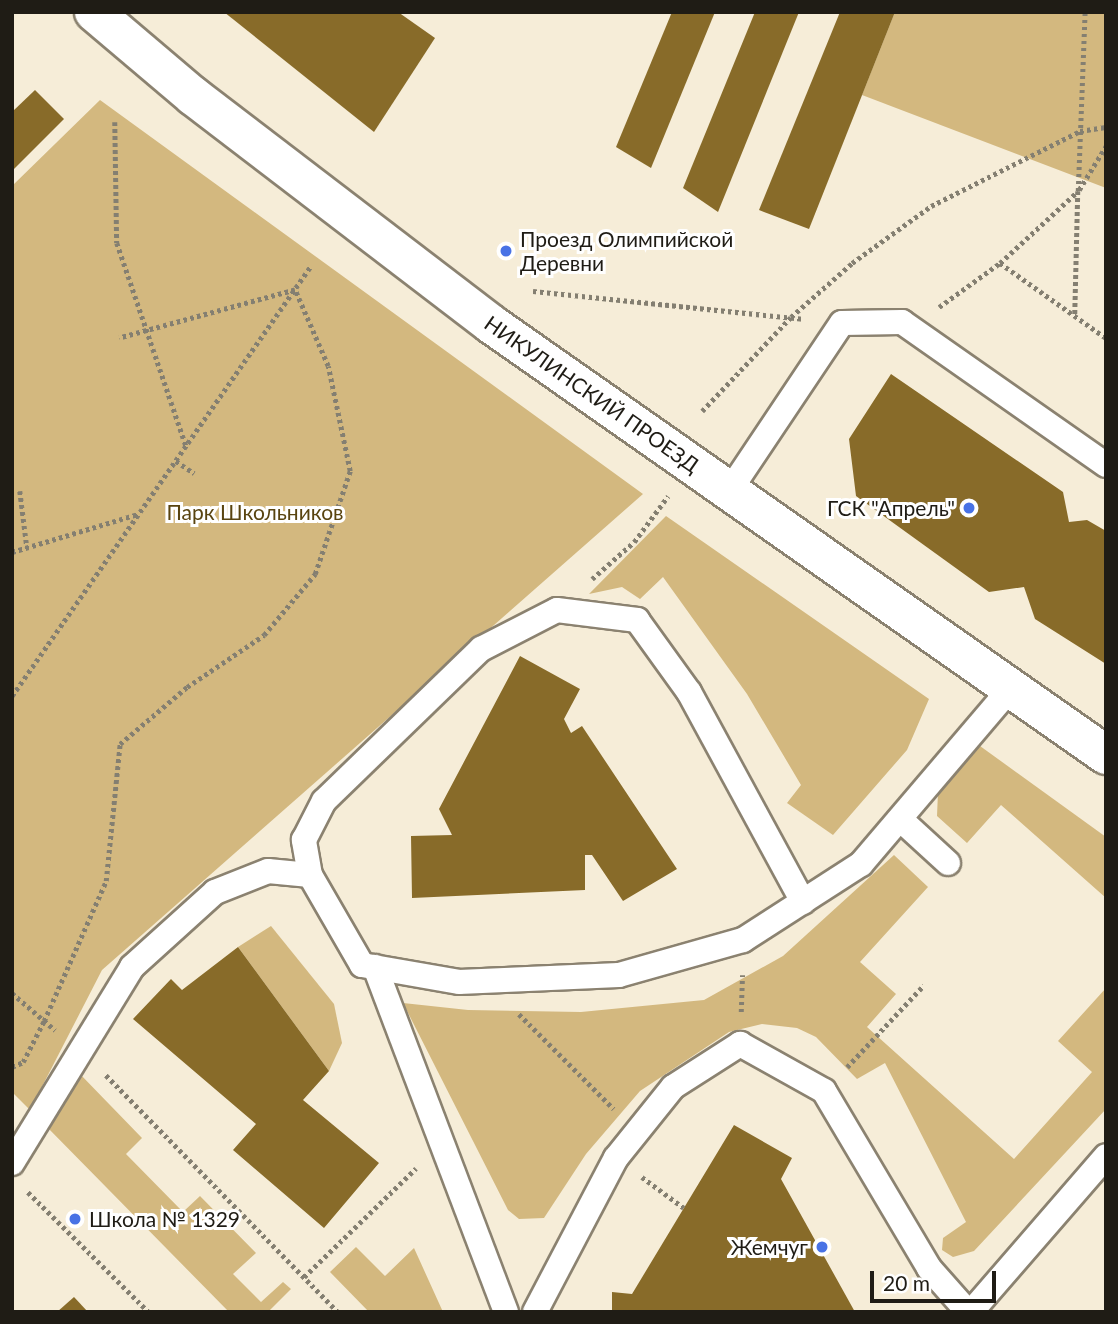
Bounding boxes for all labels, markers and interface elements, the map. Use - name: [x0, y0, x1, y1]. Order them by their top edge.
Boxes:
- place label: Проезд Олимпийской Деревни: [520, 226, 733, 276]
- marker: Проезд Олимпийской Деревни: [498, 243, 514, 259]
- street label: НИКУЛИНСКИЙ ПРОЕЗД: [480, 310, 704, 478]
- place label: ГСК "Апрель": [827, 495, 955, 521]
- park label: Парк Школьников: [166, 499, 344, 525]
- marker: ГСК "Апрель": [961, 500, 977, 516]
- place label: Школа № 1329: [89, 1206, 240, 1232]
- marker: Школа № 1329: [67, 1211, 83, 1227]
- place label: Жемчуг: [731, 1234, 808, 1260]
- marker: Жемчуг: [814, 1239, 830, 1255]
- scale bar: [873, 1258, 999, 1302]
- text: 20 m: [883, 1270, 930, 1295]

